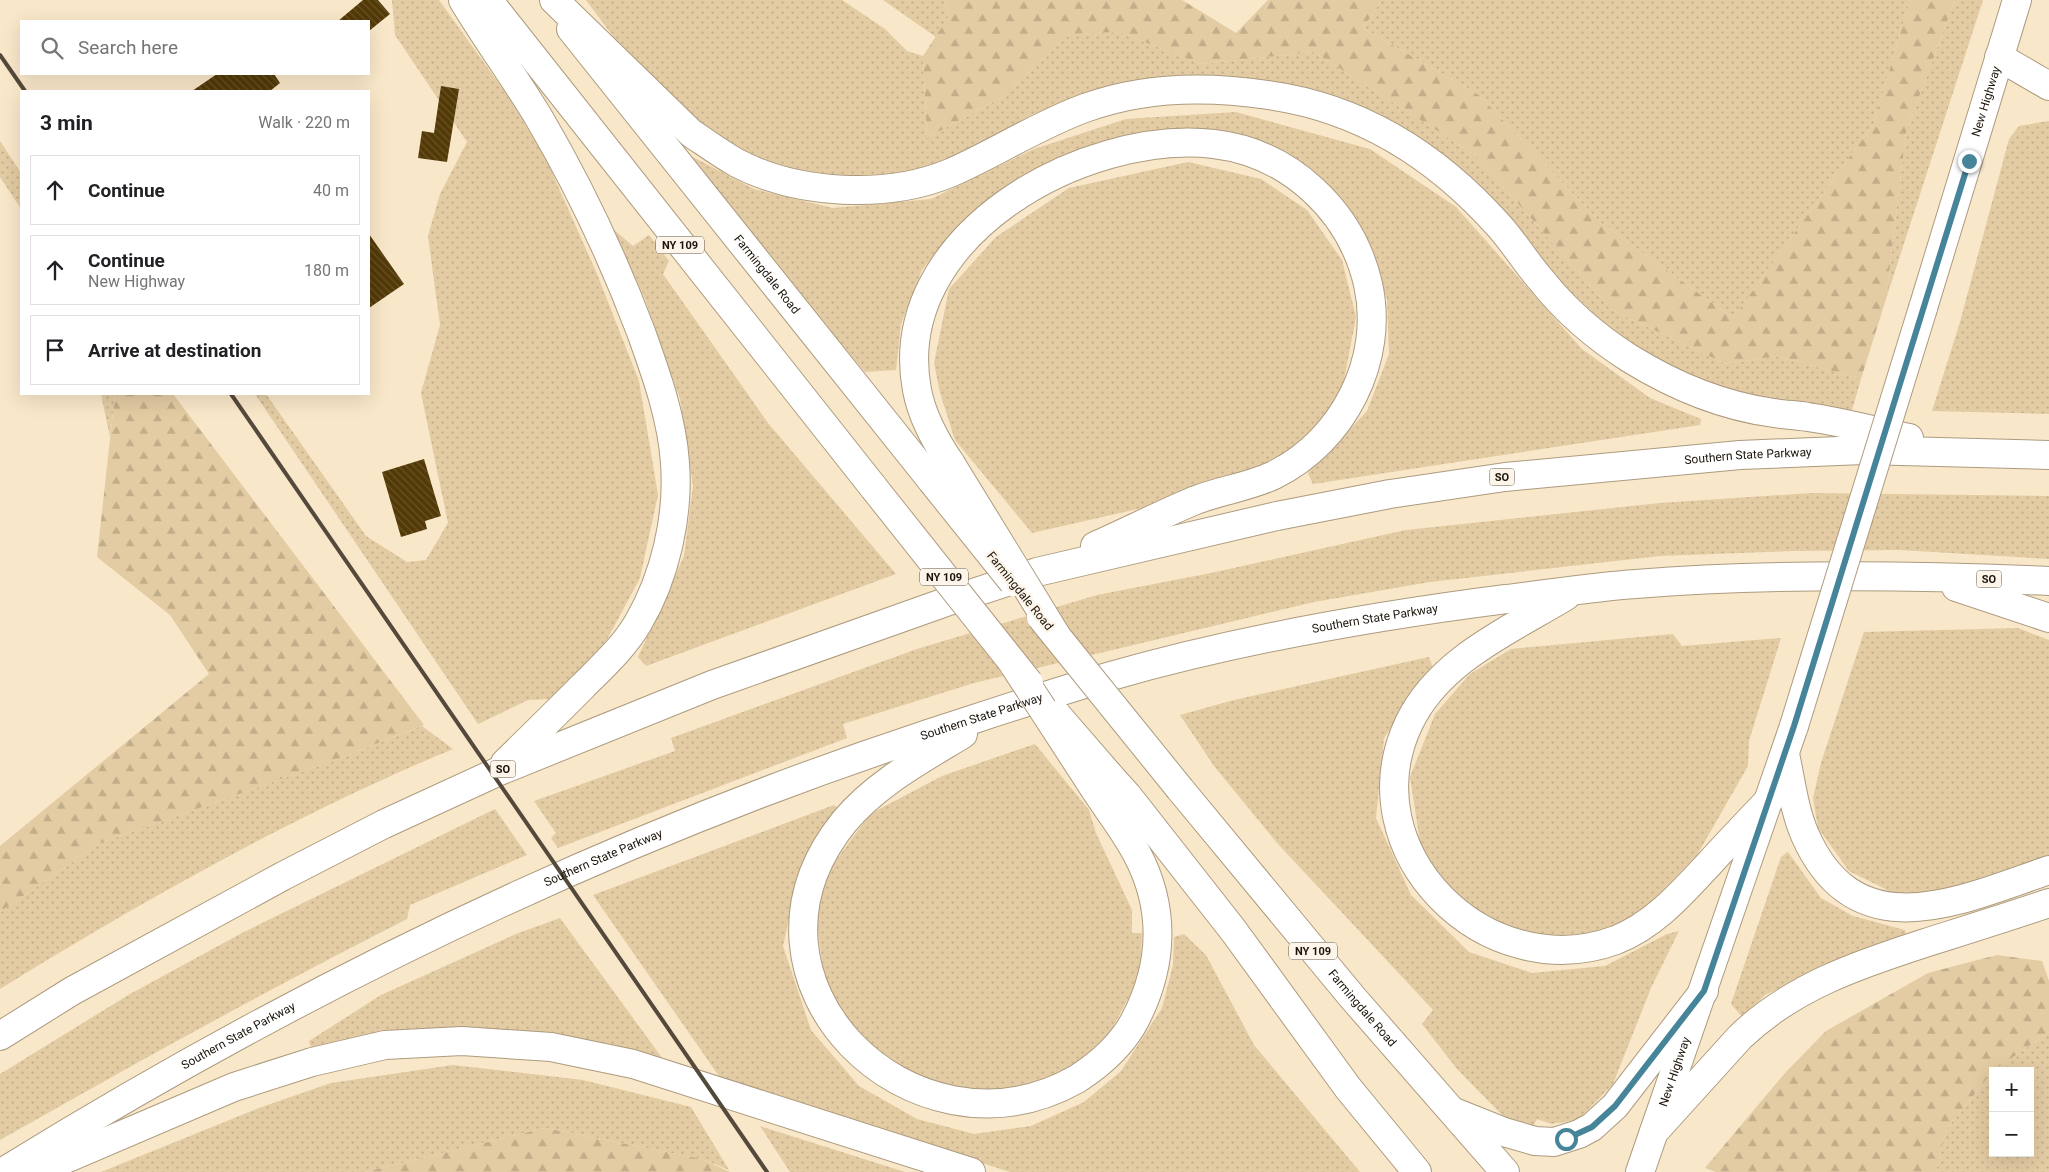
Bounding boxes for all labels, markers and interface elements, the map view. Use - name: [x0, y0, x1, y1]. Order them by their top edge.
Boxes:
- search box: [20, 20, 370, 75]
- icon: search: [38, 34, 66, 62]
- text: Search here: [78, 36, 178, 59]
- street label: New Highway: [1969, 64, 2003, 138]
- text: 3 min: [40, 111, 93, 135]
- text: Walk · 220 m: [258, 113, 350, 132]
- route end: [1958, 150, 1981, 173]
- icon: ahead: [41, 176, 69, 204]
- text: Continue: [88, 179, 165, 202]
- text: 40 m: [313, 181, 349, 200]
- street label: Farmingdale Road: [731, 232, 803, 317]
- road number: NY 109: [656, 236, 704, 254]
- text: Continue: [88, 249, 165, 272]
- icon: ahead: [41, 256, 69, 284]
- text: 180 m: [304, 261, 349, 280]
- text: New Highway: [88, 272, 185, 291]
- icon: arrive: [41, 336, 69, 364]
- text: Arrive at destination: [88, 339, 261, 362]
- street label: Southern State Parkway: [1684, 445, 1812, 467]
- road number: SO: [1490, 468, 1514, 486]
- street label: Farmingdale Road: [984, 549, 1056, 633]
- road number: NY 109: [920, 568, 968, 586]
- road number: SO: [1976, 570, 2002, 588]
- street label: Southern State Parkway: [1311, 601, 1439, 636]
- street label: Southern State Parkway: [919, 690, 1045, 743]
- road number: SO: [490, 761, 516, 778]
- street label: Southern State Parkway: [542, 826, 665, 889]
- road number: NY 109: [1289, 942, 1337, 959]
- street label: Farmingdale Road: [1325, 967, 1399, 1049]
- street label: Southern State Parkway: [179, 999, 298, 1072]
- street label: New Highway: [1656, 1035, 1693, 1109]
- map controls: [1989, 1067, 2034, 1157]
- button: +: [1989, 1067, 2034, 1112]
- button: −: [1989, 1112, 2034, 1157]
- route start: [1555, 1128, 1578, 1151]

